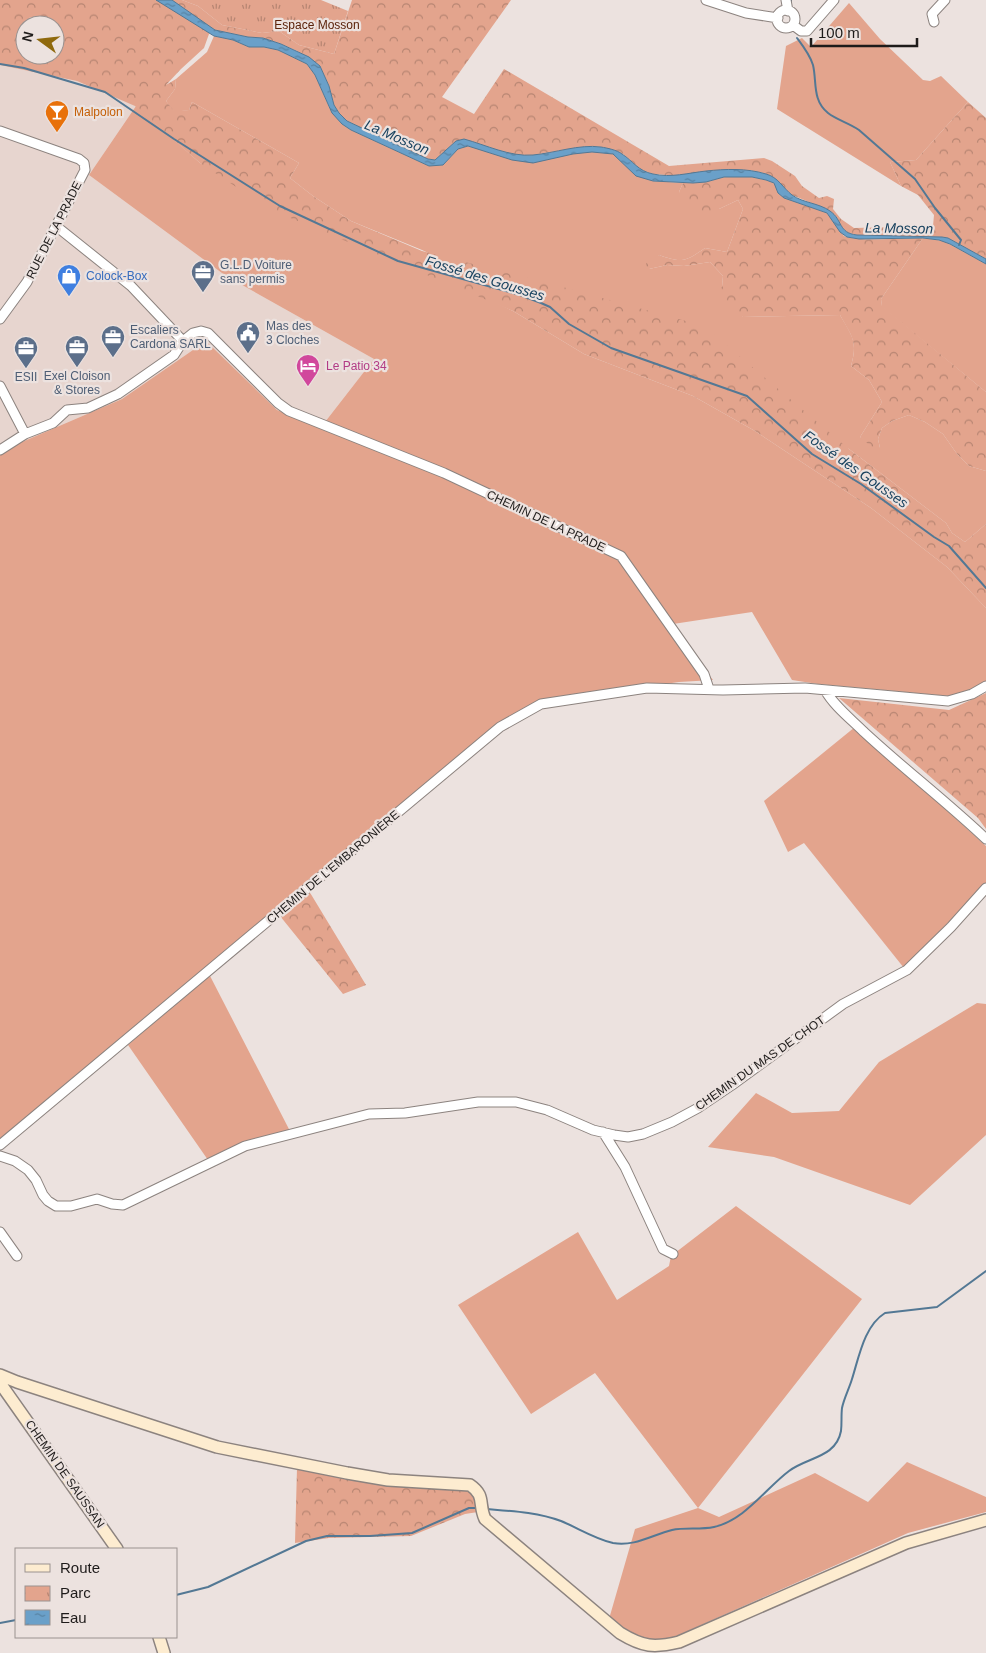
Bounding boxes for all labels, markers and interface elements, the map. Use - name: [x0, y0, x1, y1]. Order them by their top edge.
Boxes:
- north arrow: [15, 15, 65, 65]
- scale bar: [811, 15, 917, 47]
- park label: Espace Mosson: [274, 18, 360, 32]
- text: 100 m: [818, 24, 860, 41]
- text: N: [18, 30, 36, 44]
- bar icon: Malpolon: [44, 99, 70, 133]
- place label: Malpolon: [74, 105, 123, 119]
- water label: La Mosson: [362, 116, 432, 158]
- street label: RUE DE LA PRADE: [23, 179, 85, 281]
- water label: La Mosson: [865, 219, 934, 237]
- water label: Fossé des Gousses: [423, 252, 547, 304]
- place label: G.L.D Voiture sans permis: [220, 258, 292, 286]
- office icon: G.L.D Voiture sans permis: [190, 259, 216, 293]
- shop icon: Colock-Box: [56, 263, 82, 297]
- place label: Colock-Box: [86, 269, 147, 283]
- place label: Mas des 3 Cloches: [266, 319, 319, 347]
- public building icon: Mas des 3 Cloches: [235, 320, 261, 354]
- place label: Escaliers Cardona SARL: [130, 323, 211, 351]
- office icon: Escaliers Cardona SARL: [100, 324, 126, 358]
- office icon: Exel Cloison & Stores: [64, 334, 90, 368]
- office icon: ESII: [13, 335, 39, 369]
- hotel icon: Le Patio 34: [295, 353, 321, 387]
- place label: Le Patio 34: [326, 359, 387, 373]
- place label: Exel Cloison & Stores: [44, 369, 110, 397]
- place label: ESII: [15, 370, 37, 384]
- water label: Fossé des Gousses: [801, 427, 911, 511]
- street label: CHEMIN DE LA PRADE: [484, 487, 608, 555]
- street label: CHEMIN DE L'EMBARONIÈRE: [263, 807, 402, 926]
- street label: CHEMIN DU MAS DE CHOT: [693, 1013, 828, 1113]
- street label: CHEMIN DE SAUSSAN: [23, 1418, 107, 1530]
- legend: [15, 1548, 178, 1638]
- text: Route: [60, 1559, 100, 1576]
- text: Parc: [60, 1584, 91, 1601]
- text: Eau: [60, 1609, 87, 1626]

